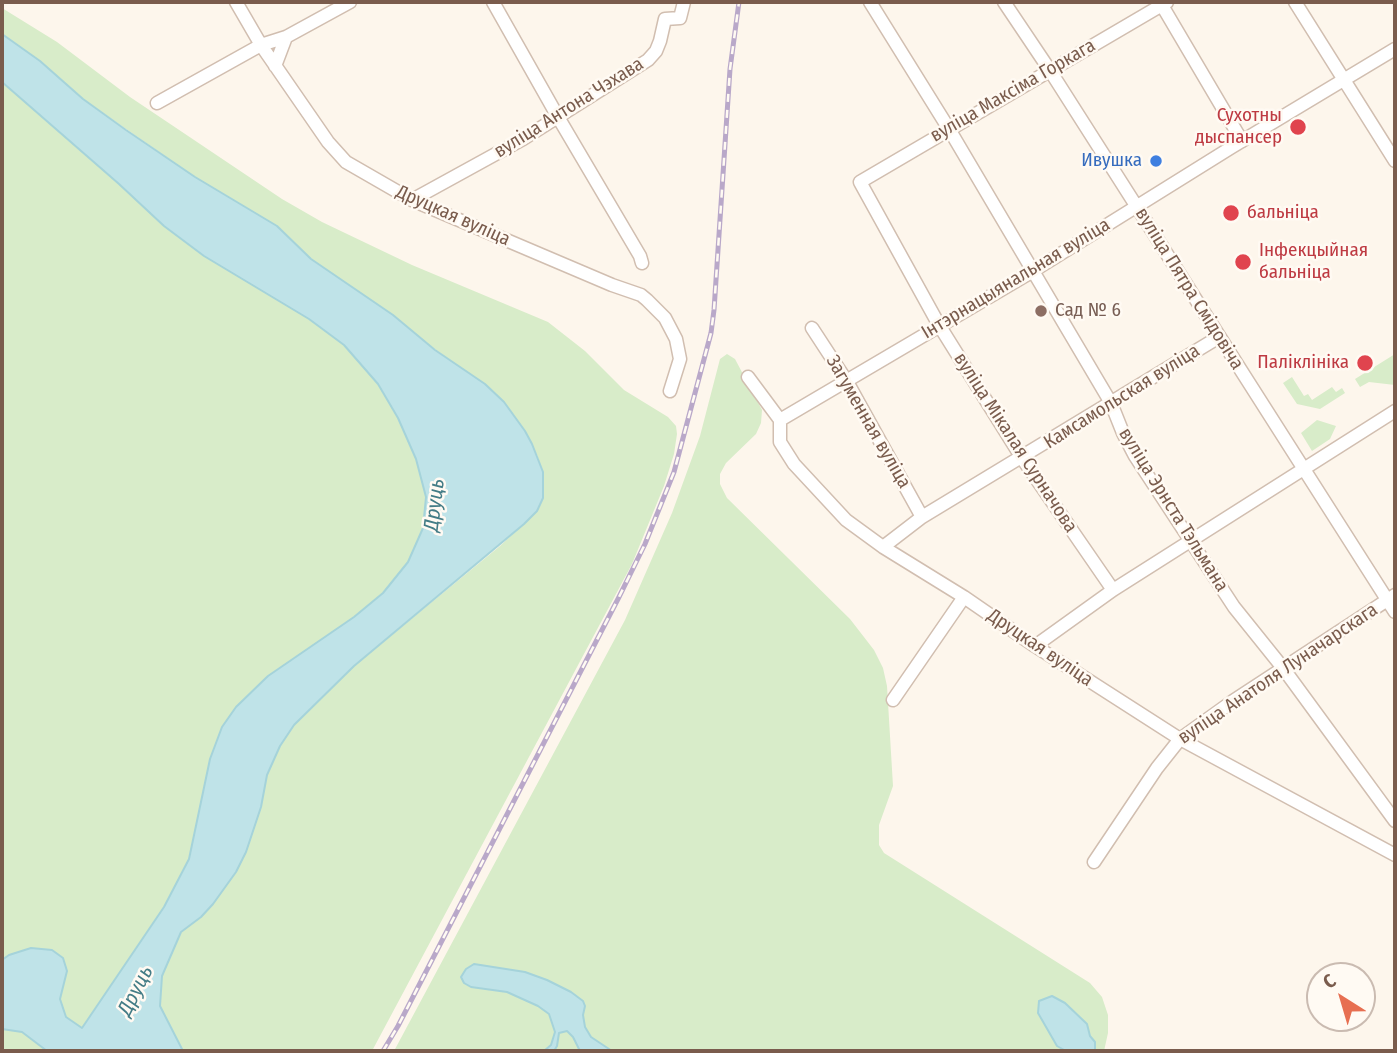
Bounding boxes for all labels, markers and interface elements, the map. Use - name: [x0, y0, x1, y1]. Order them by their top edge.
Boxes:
- street label: вуліца Максіма Горкага: [927, 34, 1099, 148]
- street label: вуліца Антона Чэхава: [490, 53, 648, 163]
- place label: Сухотны дыспансер: [1195, 105, 1282, 149]
- marker: Сухотны дыспансер: [1288, 117, 1308, 137]
- place label: Ивушка: [1081, 150, 1142, 172]
- marker: Ивушка: [1148, 153, 1164, 169]
- street label: Друцкая вуліца: [392, 181, 514, 251]
- place label: бальніца: [1247, 202, 1319, 224]
- marker: бальніца: [1221, 203, 1241, 223]
- street label: вуліца Пятра Смідовіча: [1130, 204, 1248, 374]
- street label: Інтэрнацыянальная вуліца: [918, 214, 1114, 344]
- place label: Інфекцыйная бальніца: [1259, 240, 1368, 284]
- marker: Інфекцыйная бальніца: [1233, 252, 1253, 272]
- place label: Сад № 6: [1055, 300, 1121, 322]
- marker: Сад № 6: [1033, 303, 1049, 319]
- street label: Камсамольская вуліца: [1040, 340, 1204, 454]
- street label: вуліца Мікалая Сурначова: [948, 349, 1082, 537]
- street label: Загуменная вуліца: [821, 351, 915, 493]
- place label: Паліклініка: [1257, 352, 1349, 374]
- marker: Паліклініка: [1355, 353, 1375, 373]
- street label: вуліца Эрнста Тэльмана: [1113, 424, 1233, 596]
- water label: Друць: [419, 477, 451, 533]
- street label: вуліца Анатоля Луначарскага: [1174, 599, 1382, 749]
- street label: Друцкая вуліца: [983, 604, 1097, 692]
- water label: Друць: [113, 962, 159, 1020]
- north arrow: [1306, 962, 1376, 1032]
- text: С: [1318, 969, 1340, 994]

